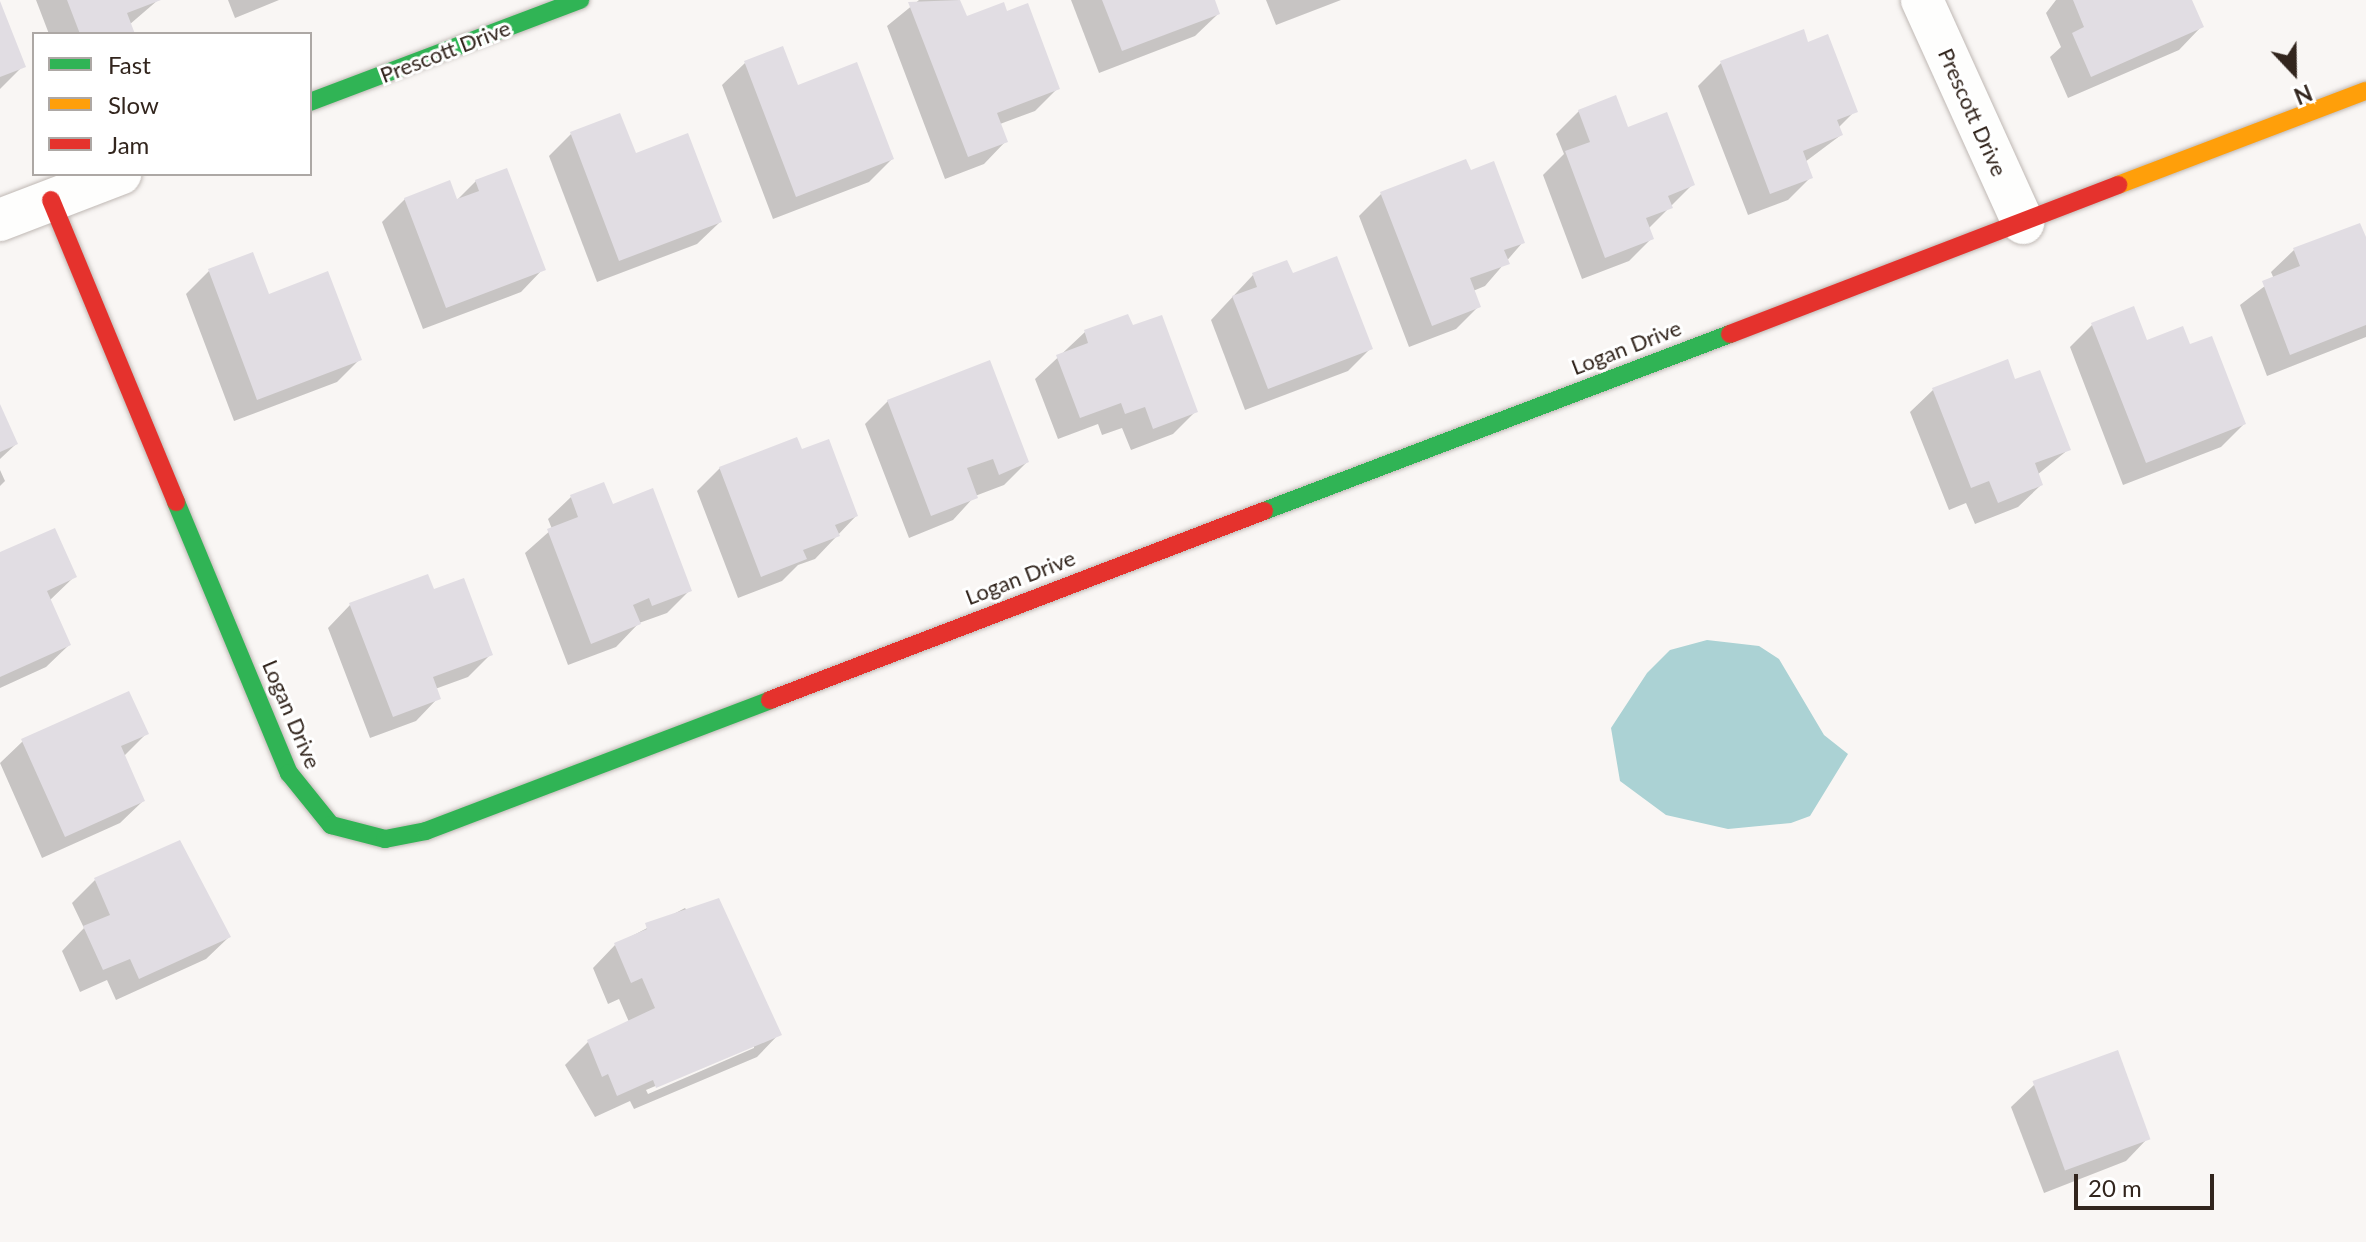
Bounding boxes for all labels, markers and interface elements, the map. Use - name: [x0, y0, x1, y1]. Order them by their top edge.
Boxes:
- street label: Prescott Drive: [376, 14, 514, 88]
- legend: [32, 32, 312, 176]
- north arrow: [2254, 32, 2334, 112]
- street label: Prescott Drive: [1933, 44, 2013, 180]
- text: Fast: [108, 50, 151, 79]
- text: N: [2290, 79, 2316, 110]
- text: Slow: [108, 90, 159, 119]
- text: Jam: [108, 130, 149, 159]
- street label: Logan Drive: [1567, 314, 1685, 380]
- street label: Logan Drive: [961, 544, 1079, 610]
- street label: Logan Drive: [257, 656, 327, 772]
- scale bar: [2078, 1158, 2218, 1208]
- text: 20 m: [2088, 1173, 2142, 1202]

